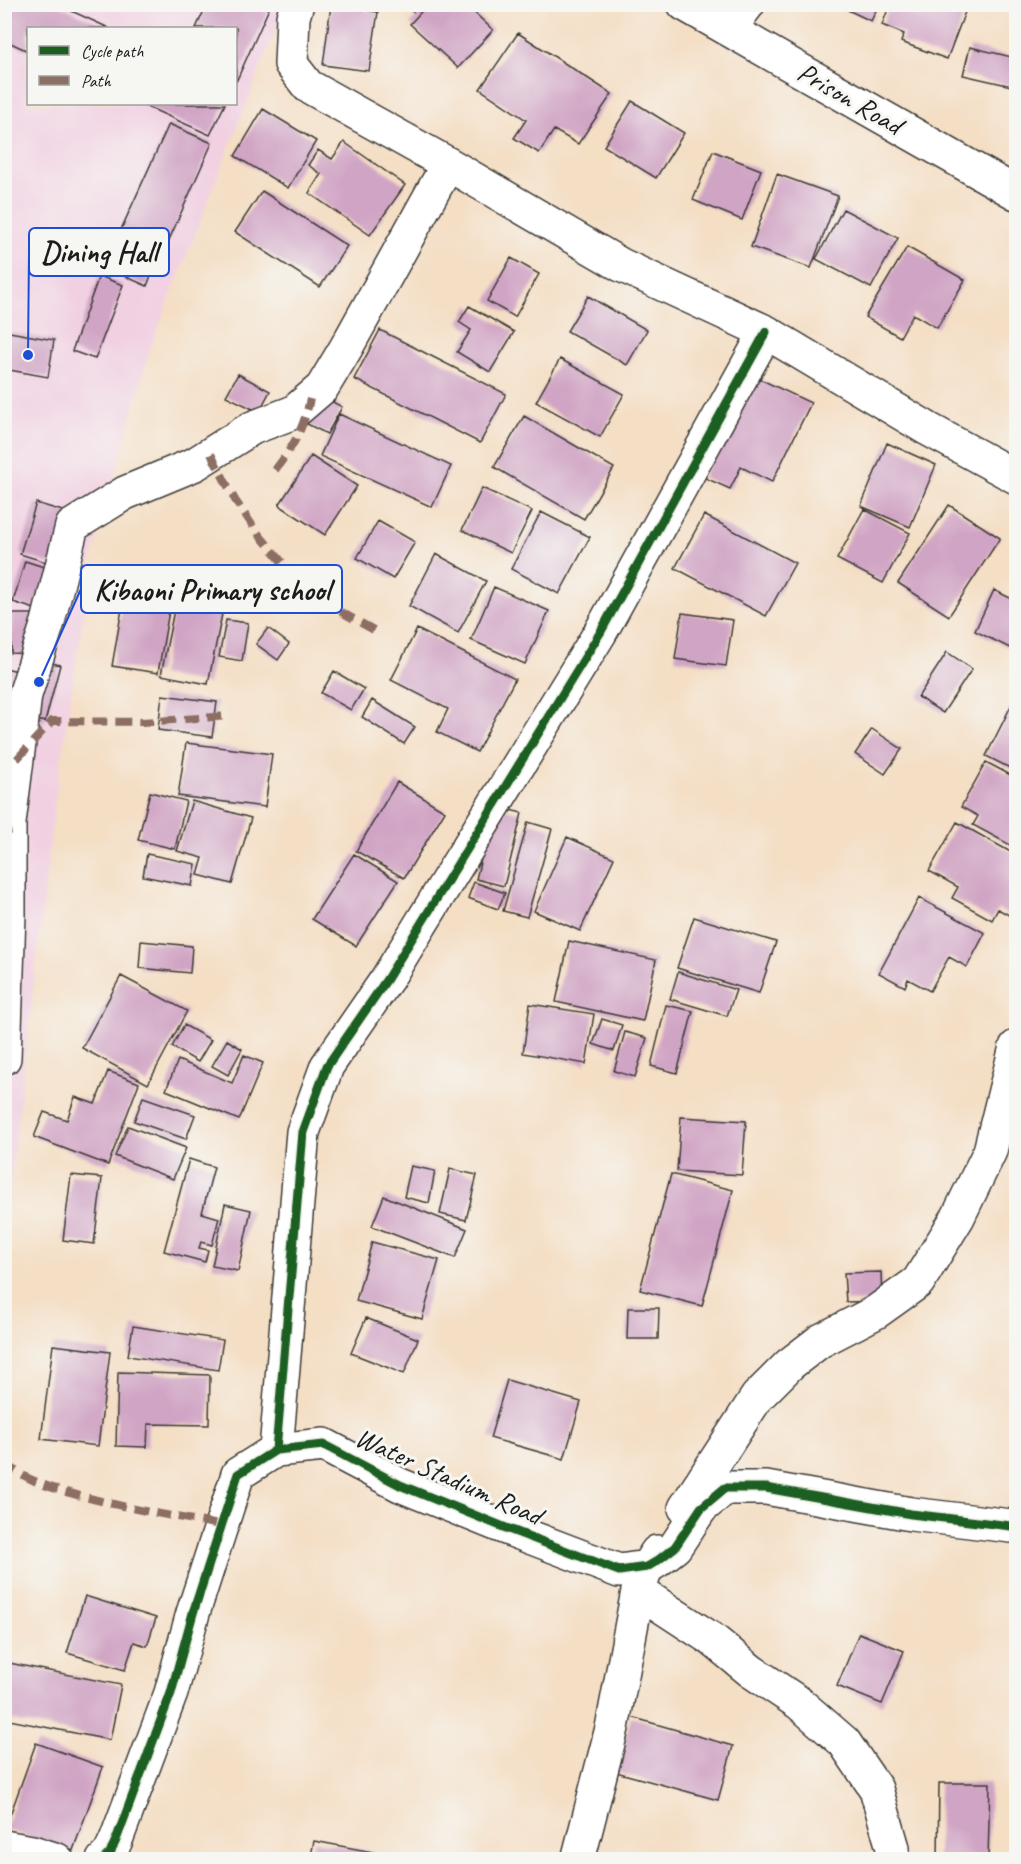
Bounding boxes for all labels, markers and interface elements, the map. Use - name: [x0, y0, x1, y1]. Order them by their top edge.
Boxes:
- legend: [27, 27, 237, 105]
- text: Cycle path: [81, 40, 144, 62]
- street label: Prison Road: [791, 54, 912, 144]
- text: Path: [81, 70, 111, 92]
- callout: Dining Hall: [29, 228, 169, 276]
- text: Dining Hall: [41, 233, 163, 271]
- callout: Kibaoni Primary school: [81, 565, 342, 613]
- text: Kibaoni Primary school: [94, 571, 336, 609]
- street label: Water Stadium Road: [350, 1419, 551, 1534]

